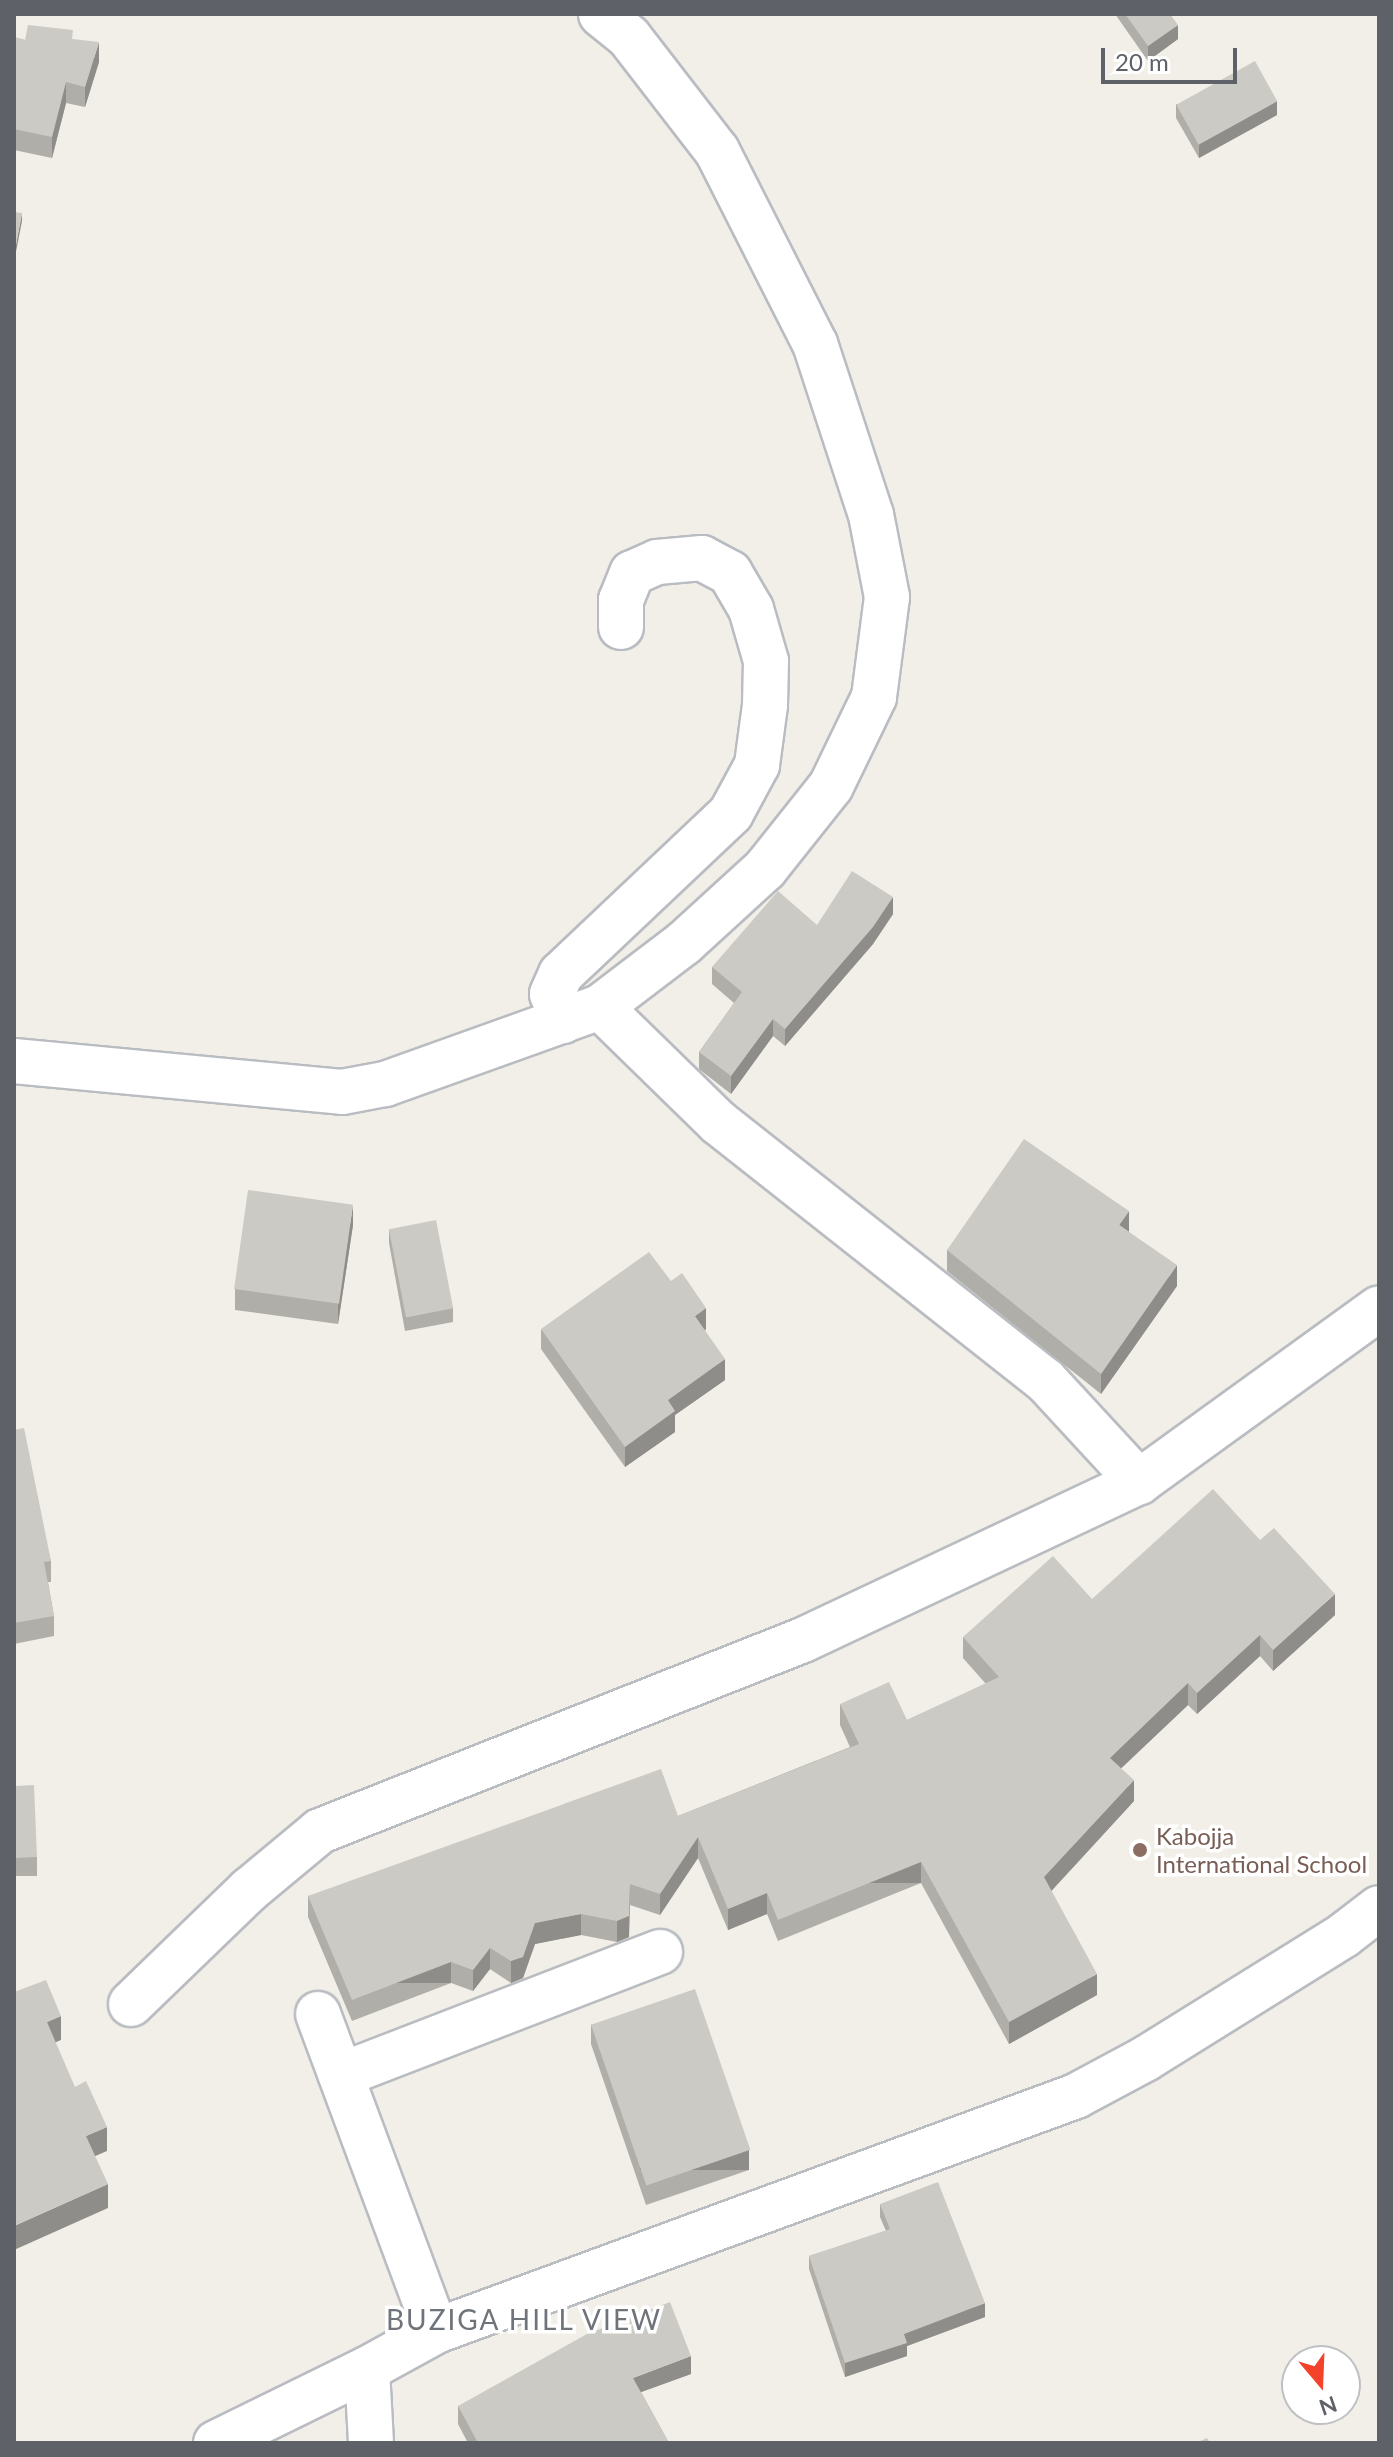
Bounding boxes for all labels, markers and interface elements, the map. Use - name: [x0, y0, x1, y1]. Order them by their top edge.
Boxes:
- scale bar: [1105, 32, 1241, 82]
- text: 20 m: [1115, 47, 1169, 76]
- place label: Kabojja International School: [1156, 1822, 1367, 1878]
- marker: Kabojja International School: [1131, 1841, 1149, 1859]
- district label: BUZIGA HILL VIEW: [385, 2302, 663, 2336]
- north arrow: [1281, 2345, 1361, 2425]
- text: N: [1316, 2391, 1341, 2422]

